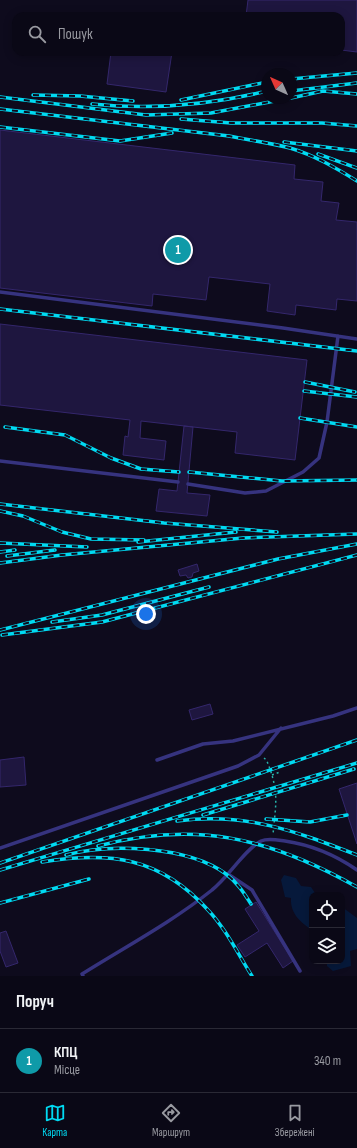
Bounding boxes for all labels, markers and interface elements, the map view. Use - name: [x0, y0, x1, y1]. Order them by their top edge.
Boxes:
- search box: [12, 12, 345, 56]
- icon: search: [26, 23, 48, 45]
- text: Пошук: [58, 25, 93, 44]
- north arrow: [261, 68, 297, 104]
- pin: 1: [165, 235, 191, 265]
- your location: [136, 604, 156, 624]
- map controls: [309, 892, 345, 964]
- button: locate: [309, 892, 345, 928]
- button: layers: [309, 928, 345, 964]
- text: Поруч: [16, 992, 54, 1012]
- text: КПЦ: [54, 1043, 77, 1062]
- text: 1: [26, 1053, 32, 1069]
- text: 340 m: [314, 1053, 341, 1069]
- text: Місце: [54, 1062, 80, 1078]
- tab: Карта: [42, 1102, 67, 1139]
- tab: Маршрут: [152, 1102, 190, 1139]
- tab: Збережені: [275, 1102, 315, 1139]

